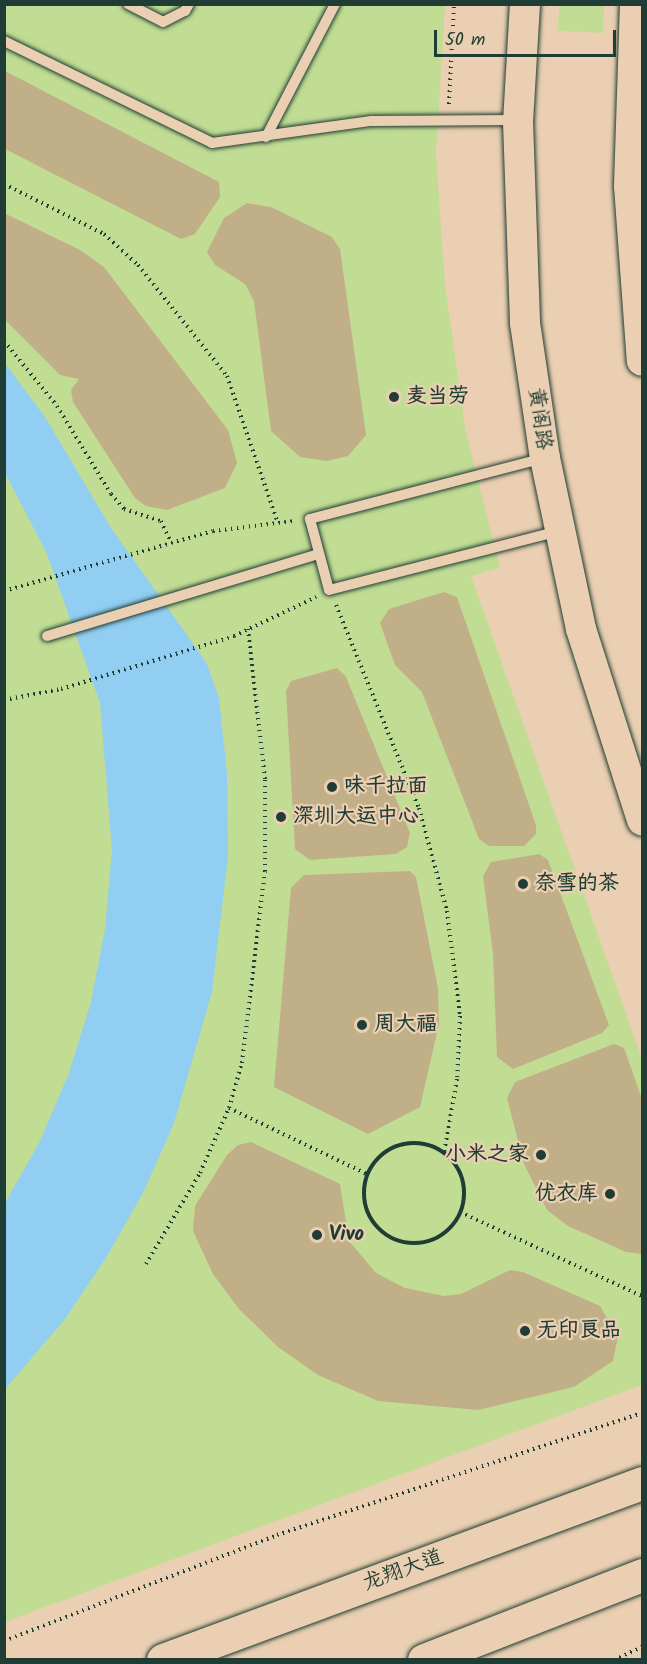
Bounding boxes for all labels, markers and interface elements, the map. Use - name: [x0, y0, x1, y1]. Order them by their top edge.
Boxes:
- scale bar: [437, 18, 618, 56]
- text: 50 m: [445, 26, 485, 55]
- place label: 麦当劳: [406, 384, 469, 410]
- street label: 黄阁路: [522, 386, 556, 452]
- marker: 麦当劳: [387, 390, 401, 404]
- place label: 味千拉面: [344, 774, 428, 800]
- marker: 味千拉面: [325, 780, 339, 794]
- place label: 深圳大运中心: [293, 804, 419, 830]
- marker: 深圳大运中心: [274, 810, 288, 824]
- place label: 奈雪的茶: [535, 871, 619, 897]
- marker: 奈雪的茶: [516, 877, 530, 891]
- place label: 周大福: [374, 1012, 437, 1038]
- marker: 周大福: [355, 1018, 369, 1032]
- place label: 小米之家: [445, 1142, 529, 1168]
- marker: 小米之家: [534, 1148, 548, 1162]
- place label: 优衣库: [535, 1181, 598, 1207]
- marker: 优衣库: [603, 1187, 617, 1201]
- place label: Vivo: [329, 1222, 364, 1248]
- marker: Vivo: [310, 1228, 324, 1242]
- place label: 无印良品: [537, 1318, 621, 1344]
- marker: 无印良品: [518, 1324, 532, 1338]
- street label: 龙翔大道: [359, 1545, 447, 1597]

